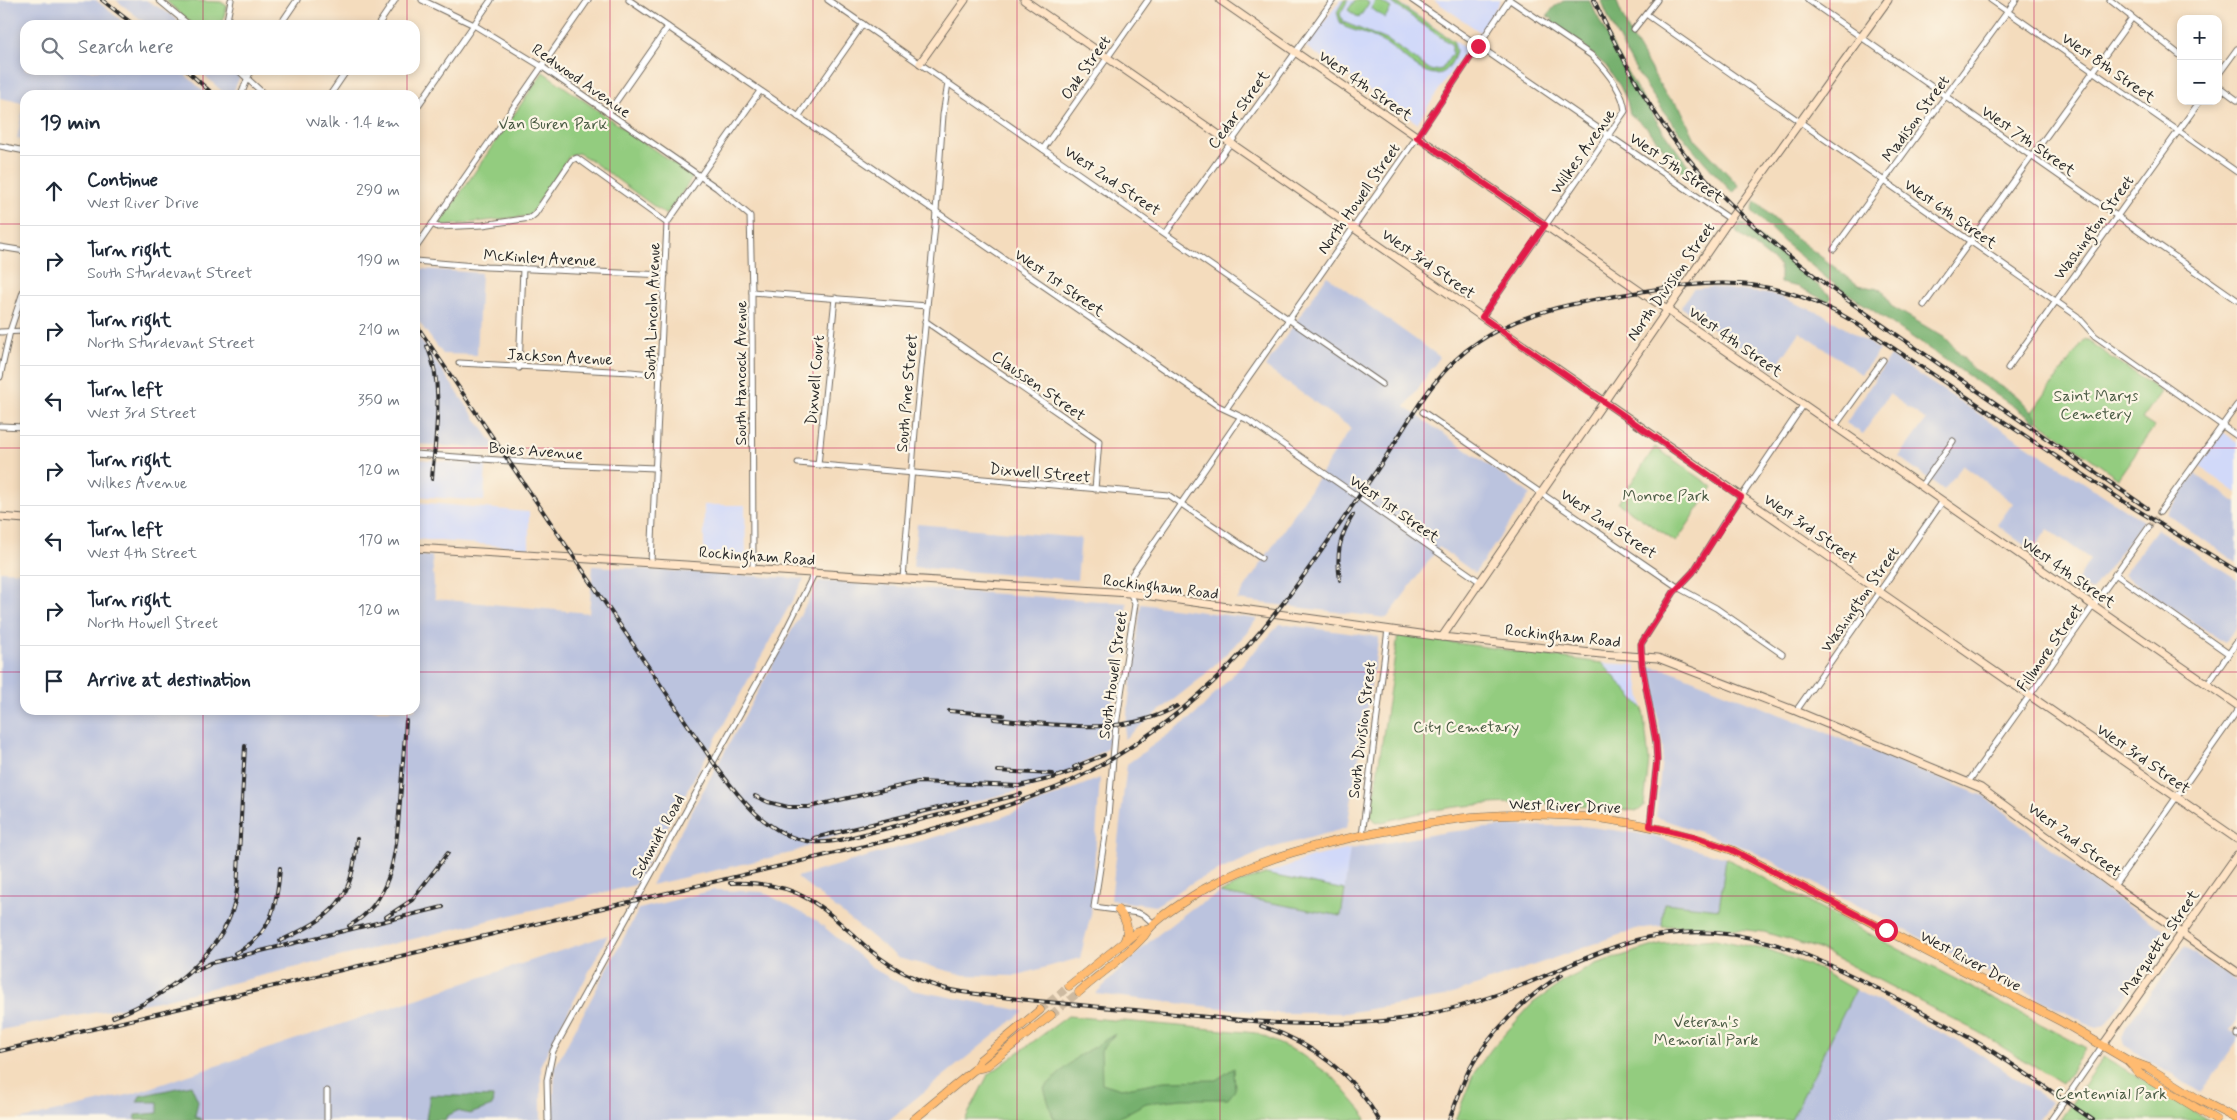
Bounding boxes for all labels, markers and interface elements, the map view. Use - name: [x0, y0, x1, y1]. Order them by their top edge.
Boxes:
- map controls: [2177, 15, 2222, 105]
- button: +: [2177, 15, 2222, 60]
- search box: [20, 20, 420, 75]
- street label: West 8th Street: [2057, 28, 2160, 109]
- street label: Oak Street: [1056, 31, 1116, 104]
- icon: search: [38, 34, 66, 62]
- text: Search here: [78, 35, 174, 60]
- route end: [1467, 35, 1490, 58]
- street label: Redwood Avenue: [527, 39, 635, 123]
- street label: West 4th Street: [1314, 46, 1417, 127]
- button: −: [2177, 60, 2222, 105]
- street label: Cedar Street: [1203, 66, 1275, 154]
- street label: Madison Street: [1878, 71, 1955, 166]
- street label: West 7th Street: [1977, 101, 2080, 182]
- street label: Wilkes Avenue: [1546, 104, 1621, 199]
- text: 19 min: [40, 109, 101, 137]
- text: Walk · 1.4 km: [306, 112, 400, 133]
- park label: Van Buren Park: [498, 114, 608, 135]
- street label: West 5th Street: [1625, 128, 1728, 209]
- street label: North Howell Street: [1313, 139, 1405, 259]
- street label: West 2nd Street: [1060, 141, 1165, 222]
- text: Continue: [87, 168, 158, 193]
- street label: Washington Street: [2049, 171, 2140, 285]
- street label: West 6th Street: [1899, 174, 2001, 254]
- icon: ahead: [40, 177, 68, 205]
- text: 290 m: [356, 180, 400, 201]
- text: West River Drive: [87, 193, 199, 214]
- street label: North Division Street: [1622, 218, 1720, 345]
- street label: West 3rd Street: [1377, 224, 1479, 305]
- text: Turn right: [87, 238, 171, 263]
- street label: South Lincoln Avenue: [640, 241, 665, 380]
- street label: West 1st Street: [1010, 244, 1109, 322]
- street label: McKinley Avenue: [483, 245, 597, 272]
- icon: right: [40, 247, 68, 275]
- text: 190 m: [357, 250, 400, 271]
- text: South Sturdevant Street: [87, 263, 253, 284]
- street label: South Hancock Avenue: [731, 300, 752, 446]
- street label: West 4th Street: [1684, 302, 1787, 383]
- text: Turn right: [87, 308, 171, 333]
- icon: right: [40, 317, 68, 345]
- text: 210 m: [359, 320, 400, 341]
- text: North Sturdevant Street: [87, 333, 255, 354]
- street label: South Pine Street: [892, 333, 923, 453]
- street label: Dixwell Court: [801, 334, 830, 426]
- street label: Jackson Avenue: [507, 344, 614, 371]
- street label: Claussen Street: [987, 346, 1090, 427]
- text: Turn left: [87, 378, 163, 403]
- park label: Saint Marys Cemetery: [2054, 386, 2138, 425]
- icon: left: [40, 387, 68, 415]
- text: 350 m: [358, 390, 400, 411]
- text: West 3rd Street: [87, 403, 197, 424]
- street label: Boies Avenue: [488, 438, 584, 465]
- text: Turn right: [87, 448, 171, 473]
- icon: right: [40, 457, 68, 485]
- street label: Dixwell Street: [988, 459, 1092, 488]
- text: 120 m: [358, 460, 400, 481]
- street label: West 1st Street: [1345, 470, 1444, 548]
- text: Wilkes Avenue: [87, 473, 187, 494]
- street label: West 2nd Street: [1556, 484, 1661, 565]
- park label: Monroe Park: [1623, 486, 1709, 507]
- street label: West 3rd Street: [1759, 489, 1861, 570]
- text: Turn left: [87, 518, 163, 543]
- icon: left: [40, 527, 68, 555]
- text: 170 m: [358, 530, 400, 551]
- street label: West 4th Street: [2017, 533, 2120, 614]
- street label: Rockingham Road: [698, 542, 816, 572]
- text: West 4th Street: [87, 543, 197, 564]
- street label: Washington Street: [1816, 543, 1905, 657]
- street label: Rockingham Road: [1102, 570, 1220, 606]
- text: Turn right: [87, 588, 171, 613]
- icon: right: [40, 597, 68, 625]
- text: 120 m: [358, 600, 400, 621]
- street label: Fillmore Street: [2012, 600, 2088, 696]
- street label: South Howell Street: [1094, 610, 1133, 740]
- text: North Howell Street: [87, 613, 218, 634]
- street label: Rockingham Road: [1504, 620, 1622, 654]
- street label: South Division Street: [1344, 660, 1381, 800]
- icon: arrive: [40, 667, 68, 695]
- text: Arrive at destination: [87, 668, 251, 693]
- park label: City Cemetary: [1413, 717, 1519, 738]
- street label: West 3rd Street: [2092, 719, 2194, 800]
- street label: Schmidt Road: [627, 791, 690, 882]
- street label: West River Drive: [1509, 794, 1621, 819]
- street label: West 2nd Street: [2023, 798, 2125, 883]
- street label: Marquette Street: [2116, 885, 2205, 1000]
- route start: [1875, 919, 1898, 942]
- street label: West River Drive: [1916, 926, 2025, 997]
- park label: Veteran's Memorial Park: [1654, 1012, 1758, 1051]
- park label: Centennial Park: [2055, 1084, 2167, 1105]

